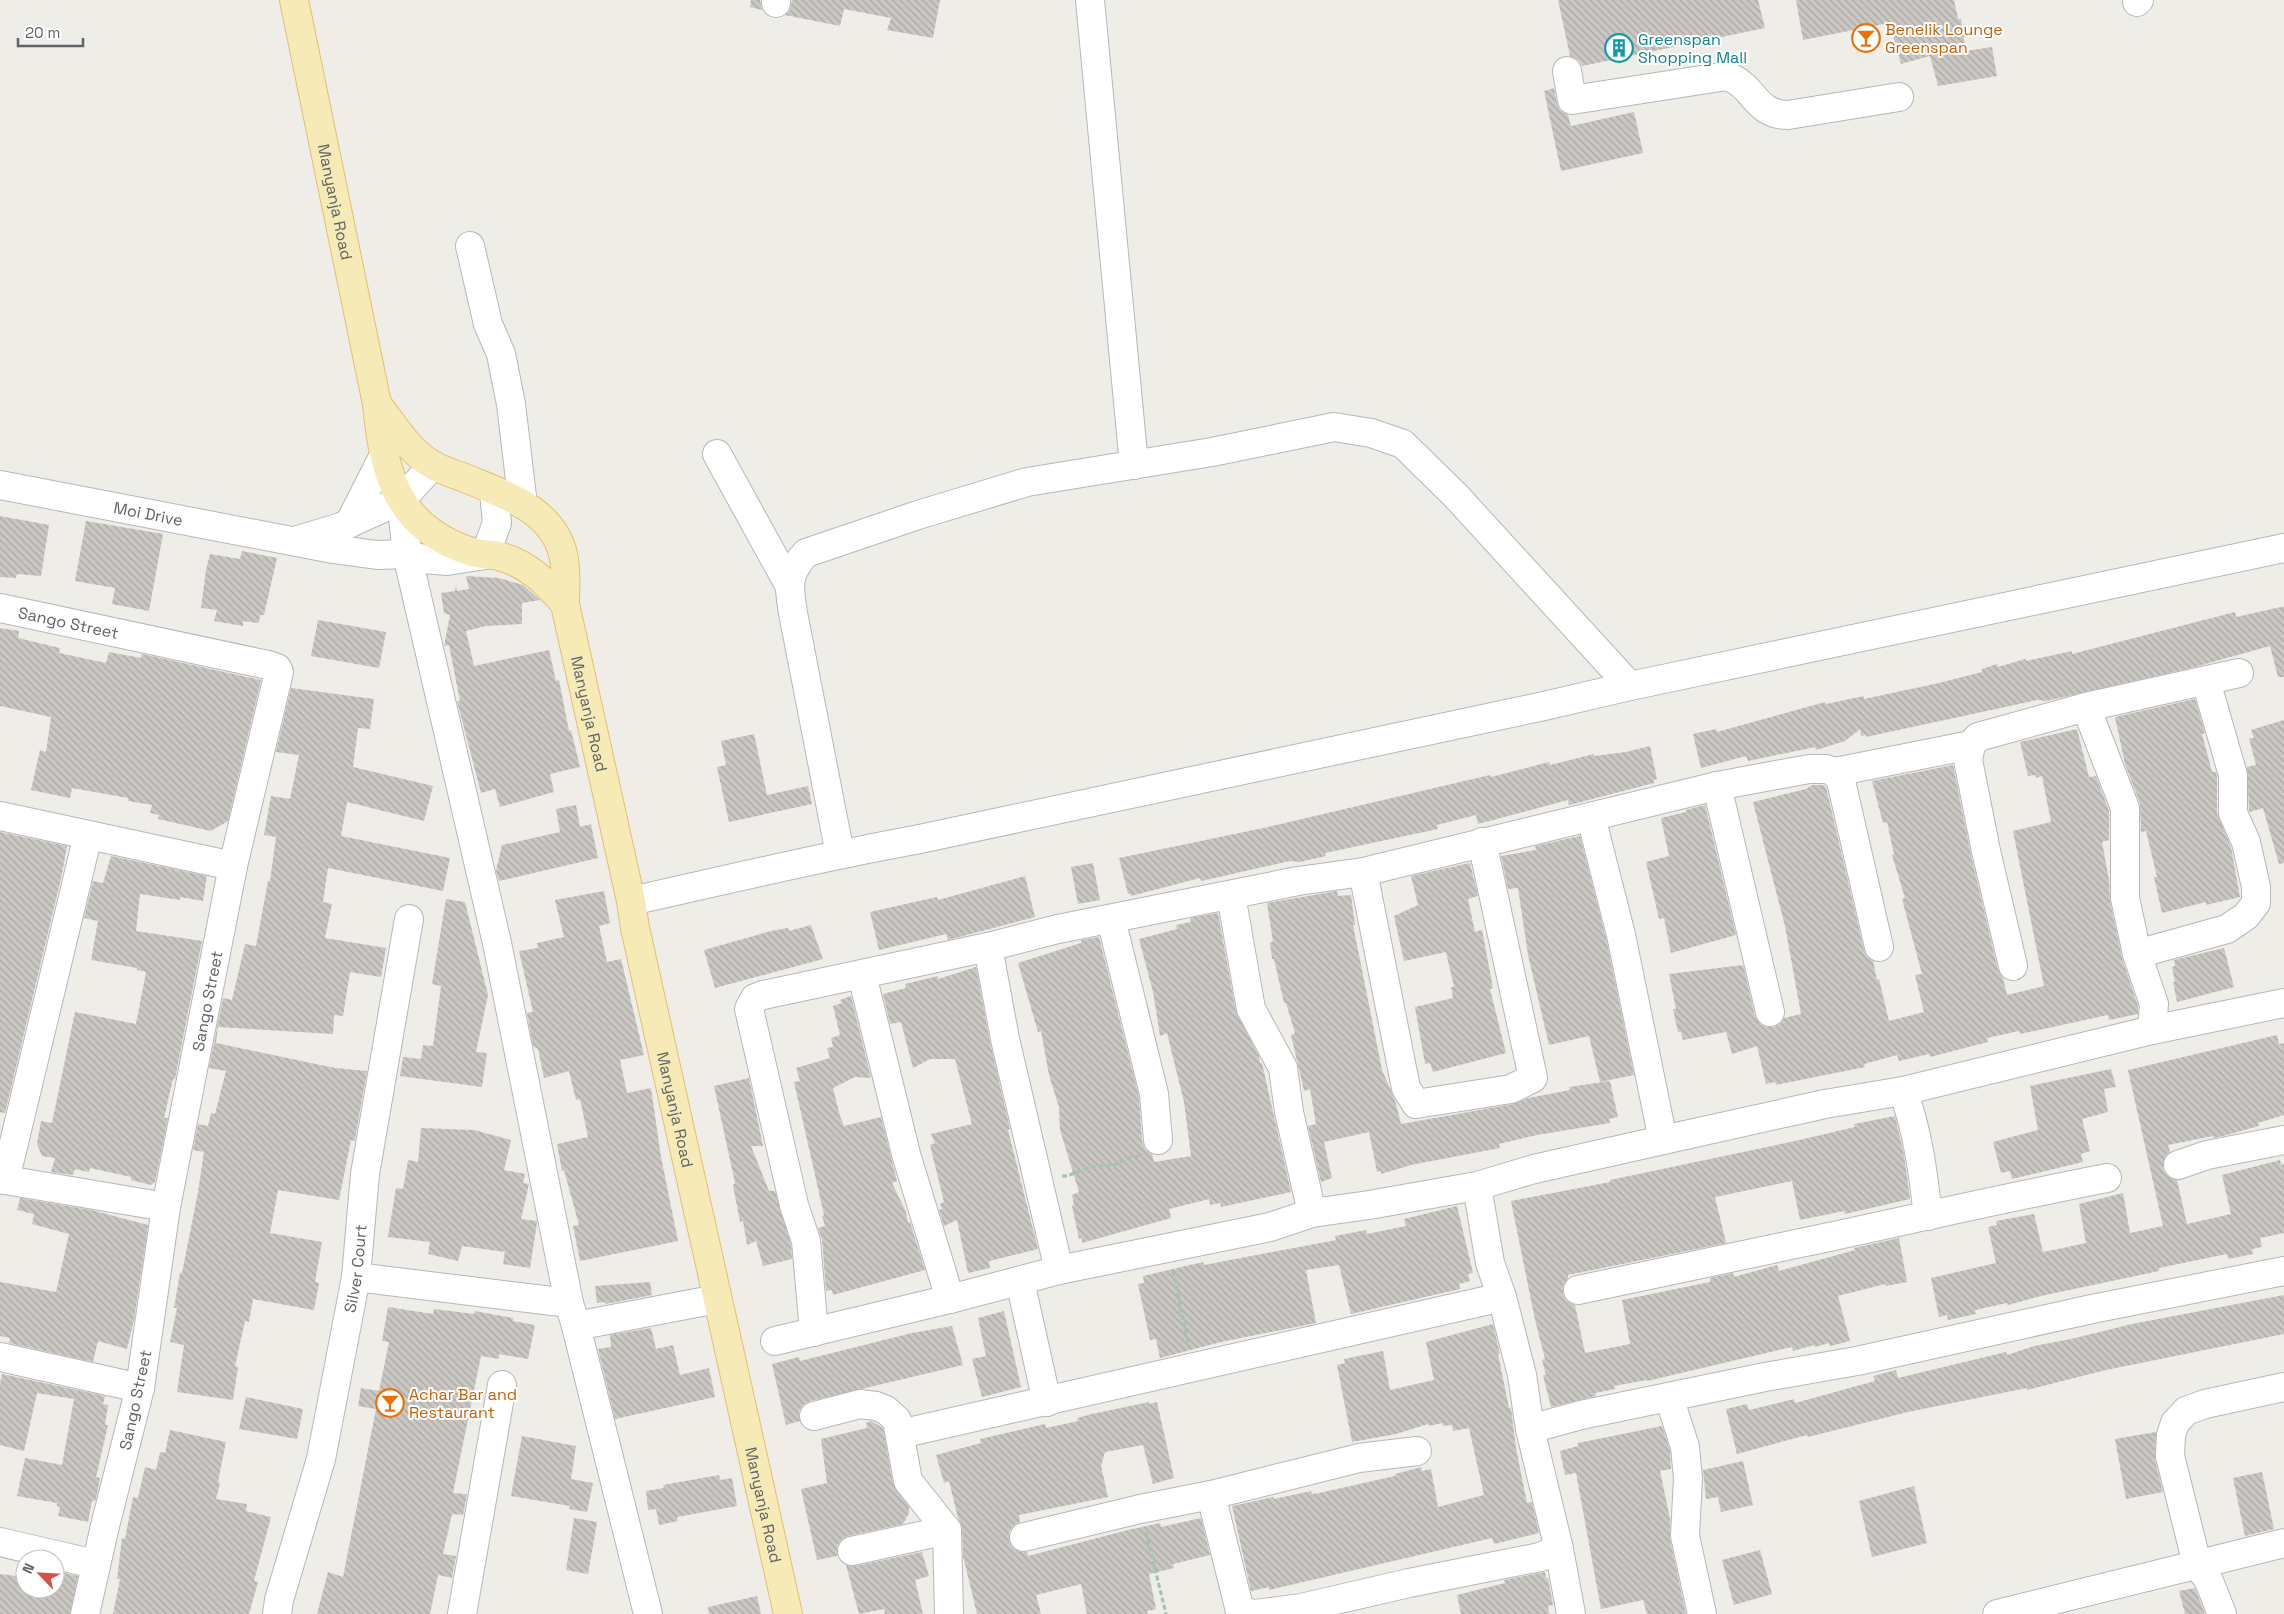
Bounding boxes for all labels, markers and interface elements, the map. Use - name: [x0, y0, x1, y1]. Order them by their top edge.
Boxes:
- scale bar: [18, 15, 82, 47]
- place label: Benelik Lounge Greenspan: [1885, 19, 2003, 58]
- text: 20 m: [25, 23, 60, 42]
- bar icon: Benelik Lounge Greenspan: [1851, 23, 1881, 53]
- place label: Greenspan Shopping Mall: [1638, 29, 1747, 68]
- building icon: Greenspan Shopping Mall: [1604, 33, 1634, 63]
- street label: Manyanja Road: [313, 142, 357, 262]
- street label: Moi Drive: [112, 497, 185, 531]
- street label: Sango Street: [16, 602, 120, 644]
- street label: Manyanja Road: [566, 654, 612, 774]
- street label: Sango Street: [187, 949, 228, 1053]
- street label: Manyanja Road: [652, 1050, 698, 1170]
- street label: Silver Court: [339, 1223, 372, 1315]
- street label: Sango Street: [115, 1348, 156, 1452]
- place label: Achar Bar and Restaurant: [409, 1384, 517, 1423]
- bar icon: Achar Bar and Restaurant: [375, 1388, 405, 1418]
- street label: Manyanja Road: [740, 1445, 786, 1565]
- north arrow: [15, 1549, 65, 1599]
- text: N: [18, 1560, 38, 1577]

